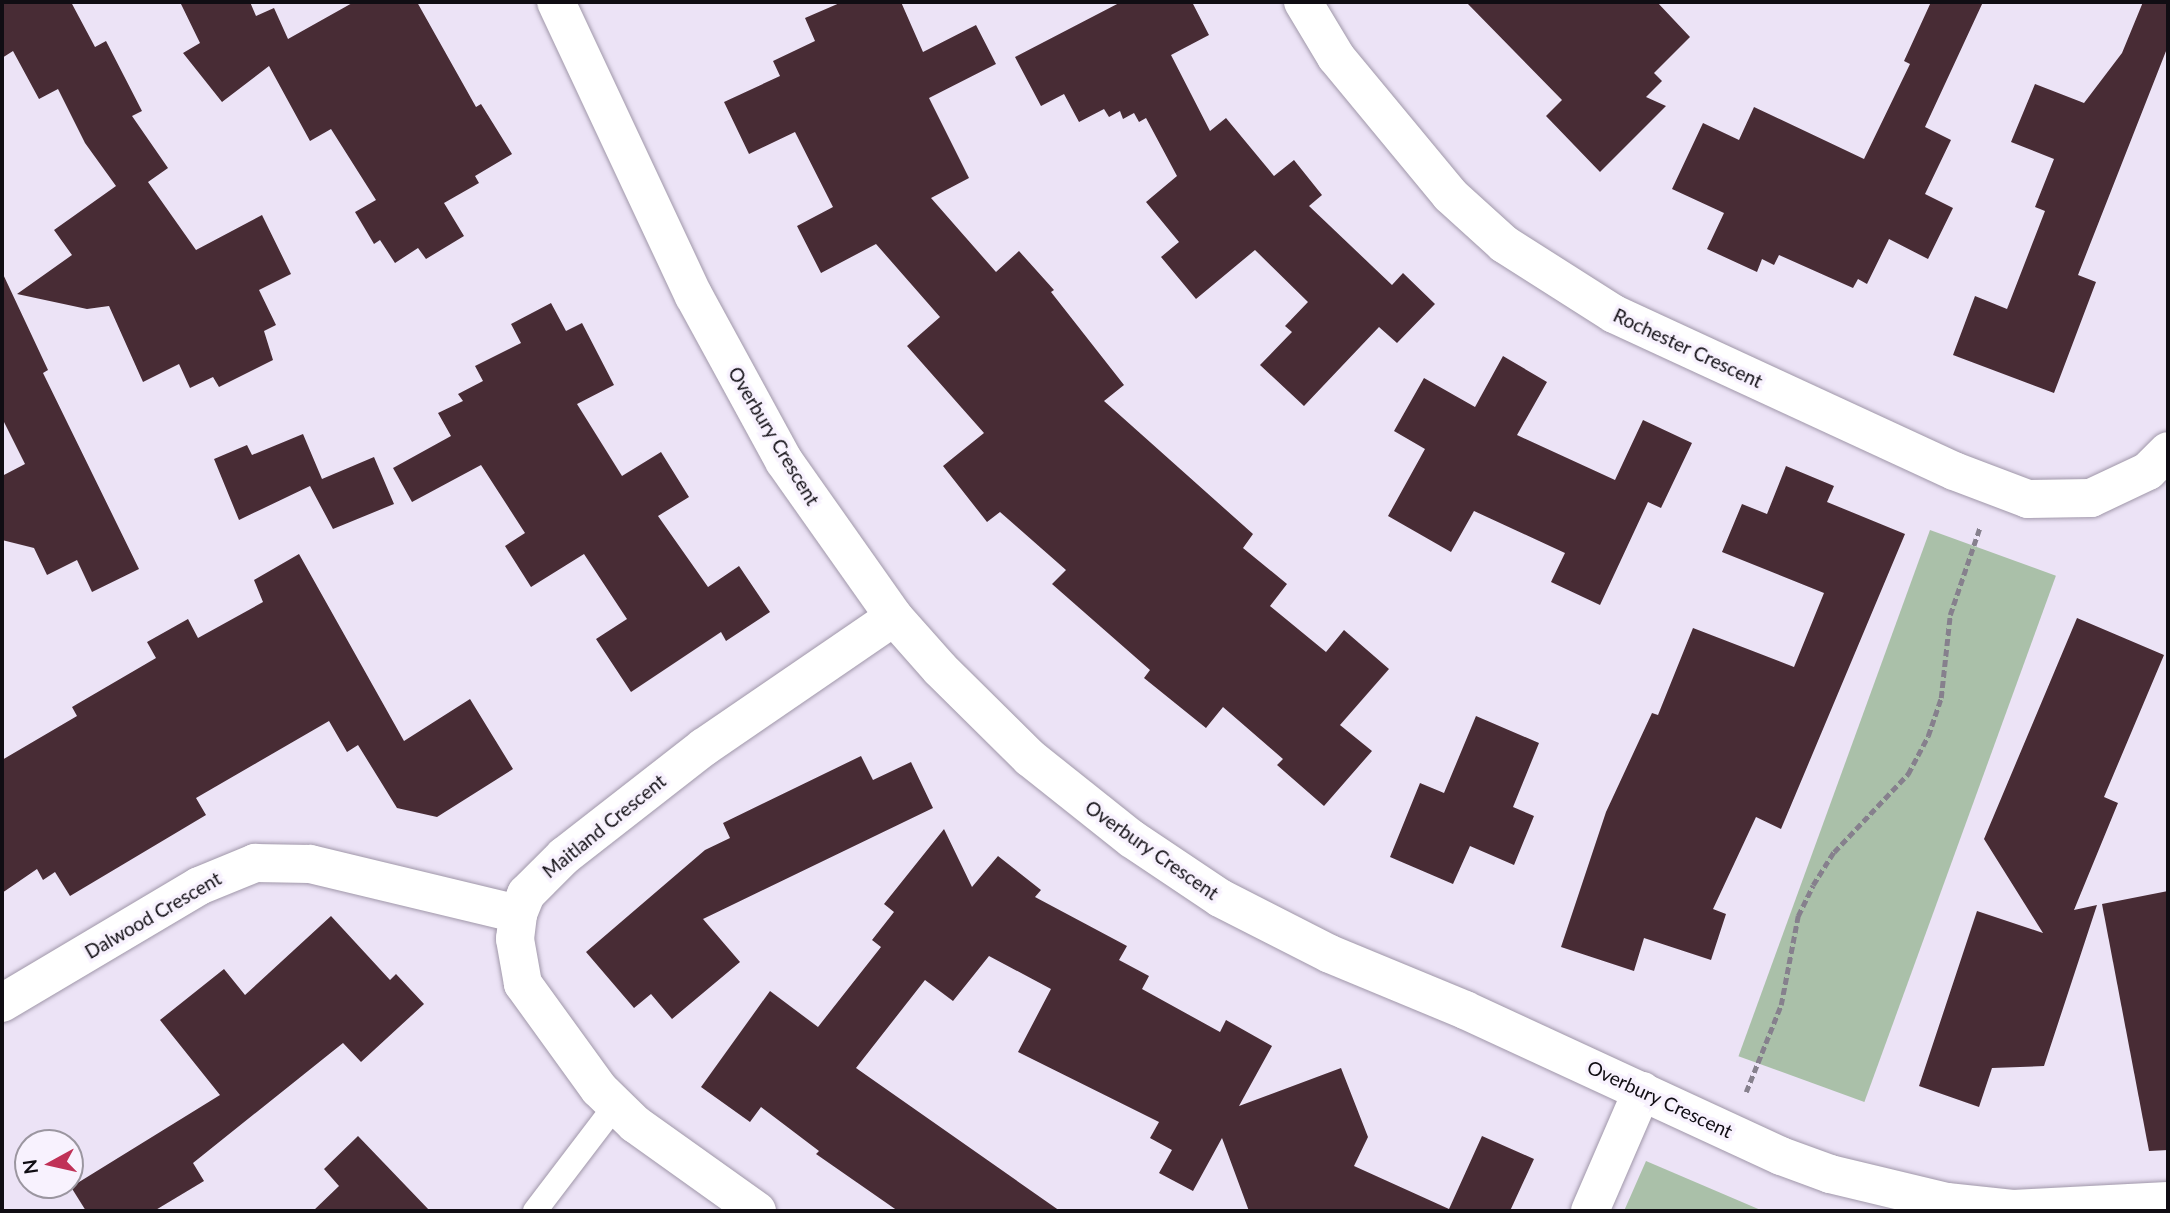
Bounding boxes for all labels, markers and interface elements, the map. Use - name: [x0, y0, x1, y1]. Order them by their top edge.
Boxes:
- street label: Rochester Crescent: [1610, 303, 1766, 393]
- street label: Overbury Crescent: [724, 362, 824, 510]
- street label: Maitland Crescent: [538, 769, 670, 883]
- street label: Overbury Crescent: [1081, 795, 1223, 905]
- street label: Dalwood Crescent: [81, 867, 225, 963]
- street label: Overbury Crescent: [1584, 1055, 1736, 1143]
- north arrow: [14, 1129, 84, 1199]
- text: N: [17, 1158, 42, 1176]

